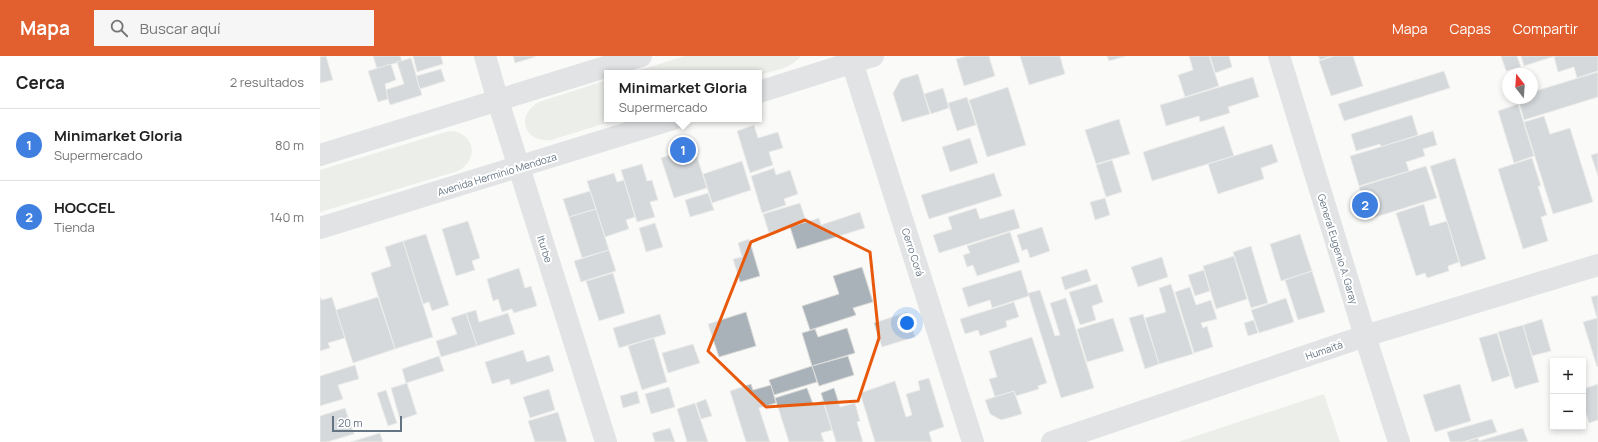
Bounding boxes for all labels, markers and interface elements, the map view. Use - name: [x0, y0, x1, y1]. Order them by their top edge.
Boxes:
- search box: [94, 10, 374, 46]
- text: Mapa: [20, 15, 70, 41]
- icon: search: [108, 17, 130, 39]
- text: Buscar aquí: [140, 18, 220, 39]
- text: Mapa: [1392, 19, 1428, 38]
- text: Capas: [1450, 19, 1491, 38]
- text: Compartir: [1513, 19, 1578, 38]
- north arrow: [1502, 68, 1538, 104]
- popup: [604, 70, 762, 122]
- text: Cerca: [16, 71, 65, 94]
- text: 2 resultados: [230, 73, 304, 91]
- text: Minimarket Gloria: [619, 77, 747, 98]
- text: Supermercado: [619, 98, 707, 116]
- text: Minimarket Gloria: [54, 125, 182, 146]
- pin: 1: [670, 135, 696, 165]
- text: 1: [26, 136, 32, 154]
- text: 80 m: [275, 136, 304, 154]
- text: Supermercado: [54, 146, 143, 164]
- street label: Avenida Herminio Mendoza: [436, 149, 558, 199]
- pin: 2: [1352, 190, 1378, 220]
- street label: General Eugenio A. Garay: [1315, 192, 1362, 307]
- text: HOCCEL: [54, 197, 115, 218]
- text: 2: [25, 208, 33, 226]
- text: 140 m: [270, 208, 304, 226]
- text: Tienda: [54, 218, 95, 236]
- street label: Cerro Corá: [899, 226, 927, 278]
- street label: Iturbe: [534, 234, 556, 264]
- your location: [897, 313, 917, 333]
- street label: Humaitá: [1303, 337, 1345, 363]
- map controls: [1550, 358, 1586, 430]
- button: +: [1550, 358, 1586, 394]
- button: −: [1550, 394, 1586, 430]
- scale bar: [332, 414, 402, 433]
- text: 20 m: [338, 415, 363, 430]

